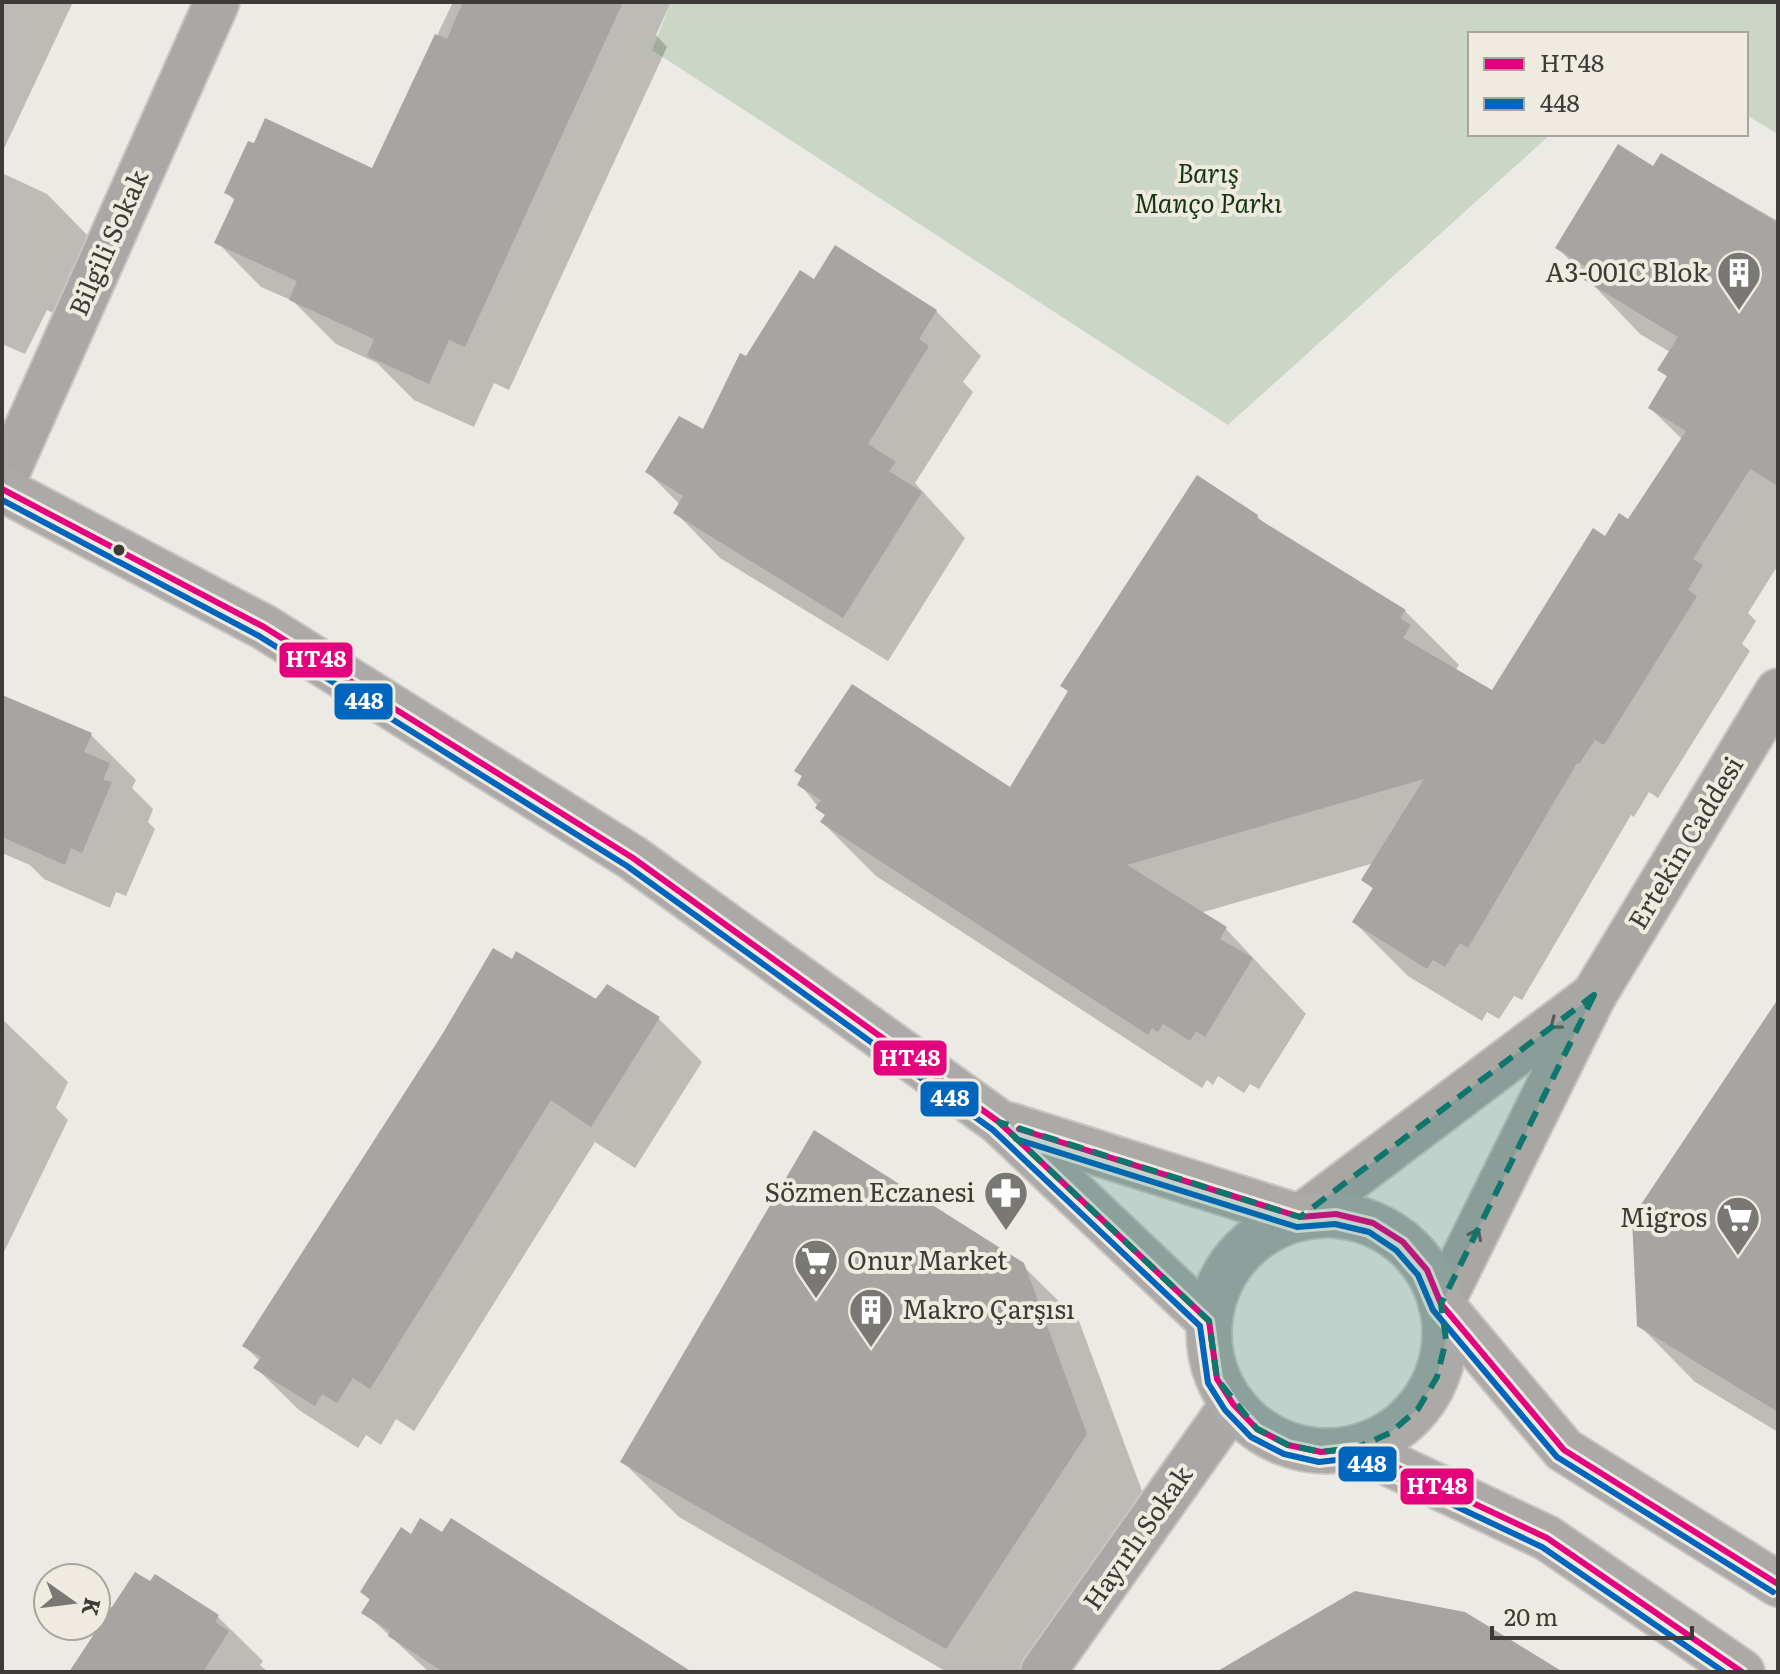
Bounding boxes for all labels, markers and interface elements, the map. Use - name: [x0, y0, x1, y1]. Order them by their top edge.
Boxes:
- legend: [1468, 32, 1748, 136]
- text: HT48: [1540, 44, 1604, 79]
- text: 448: [1540, 84, 1580, 119]
- park label: Barış Manço Parkı: [1134, 152, 1282, 221]
- street label: Bilgili Sokak: [57, 162, 157, 321]
- building icon: A3-001C Blok: [1715, 249, 1763, 312]
- place label: A3-001C Blok: [1545, 251, 1709, 290]
- unlabelled marker: [111, 542, 127, 558]
- line badge: HT48: [278, 641, 354, 679]
- text: HT48: [285, 641, 347, 674]
- line badge: 448: [333, 682, 394, 721]
- text: 448: [344, 683, 384, 716]
- street label: Ertekin Caddesi: [1617, 747, 1751, 936]
- one-way arrow: [1549, 1015, 1564, 1029]
- line badge: HT48: [872, 1039, 948, 1077]
- text: HT48: [879, 1040, 941, 1073]
- line badge: 448: [919, 1080, 980, 1118]
- text: 448: [930, 1080, 970, 1113]
- pharmacy icon: Sözmen Eczanesi: [982, 1169, 1030, 1232]
- place label: Sözmen Eczanesi: [765, 1171, 975, 1210]
- supermarket icon: Migros: [1714, 1194, 1762, 1257]
- place label: Migros: [1619, 1196, 1707, 1235]
- one-way arrow: [1466, 1228, 1482, 1243]
- supermarket icon: Onur Market: [792, 1237, 840, 1300]
- place label: Onur Market: [847, 1239, 1008, 1278]
- building icon: Makro Çarşısı: [847, 1286, 895, 1349]
- place label: Makro Çarşısı: [902, 1288, 1075, 1327]
- line badge: 448: [1337, 1445, 1398, 1483]
- text: 448: [1347, 1446, 1387, 1479]
- street label: Hayırlı Sokak: [1072, 1455, 1201, 1617]
- line badge: HT48: [1399, 1467, 1475, 1506]
- text: HT48: [1406, 1468, 1468, 1501]
- north arrow: [32, 1562, 112, 1642]
- scale bar: [1492, 1590, 1692, 1640]
- text: K: [75, 1595, 111, 1620]
- text: 20 m: [1504, 1598, 1558, 1633]

